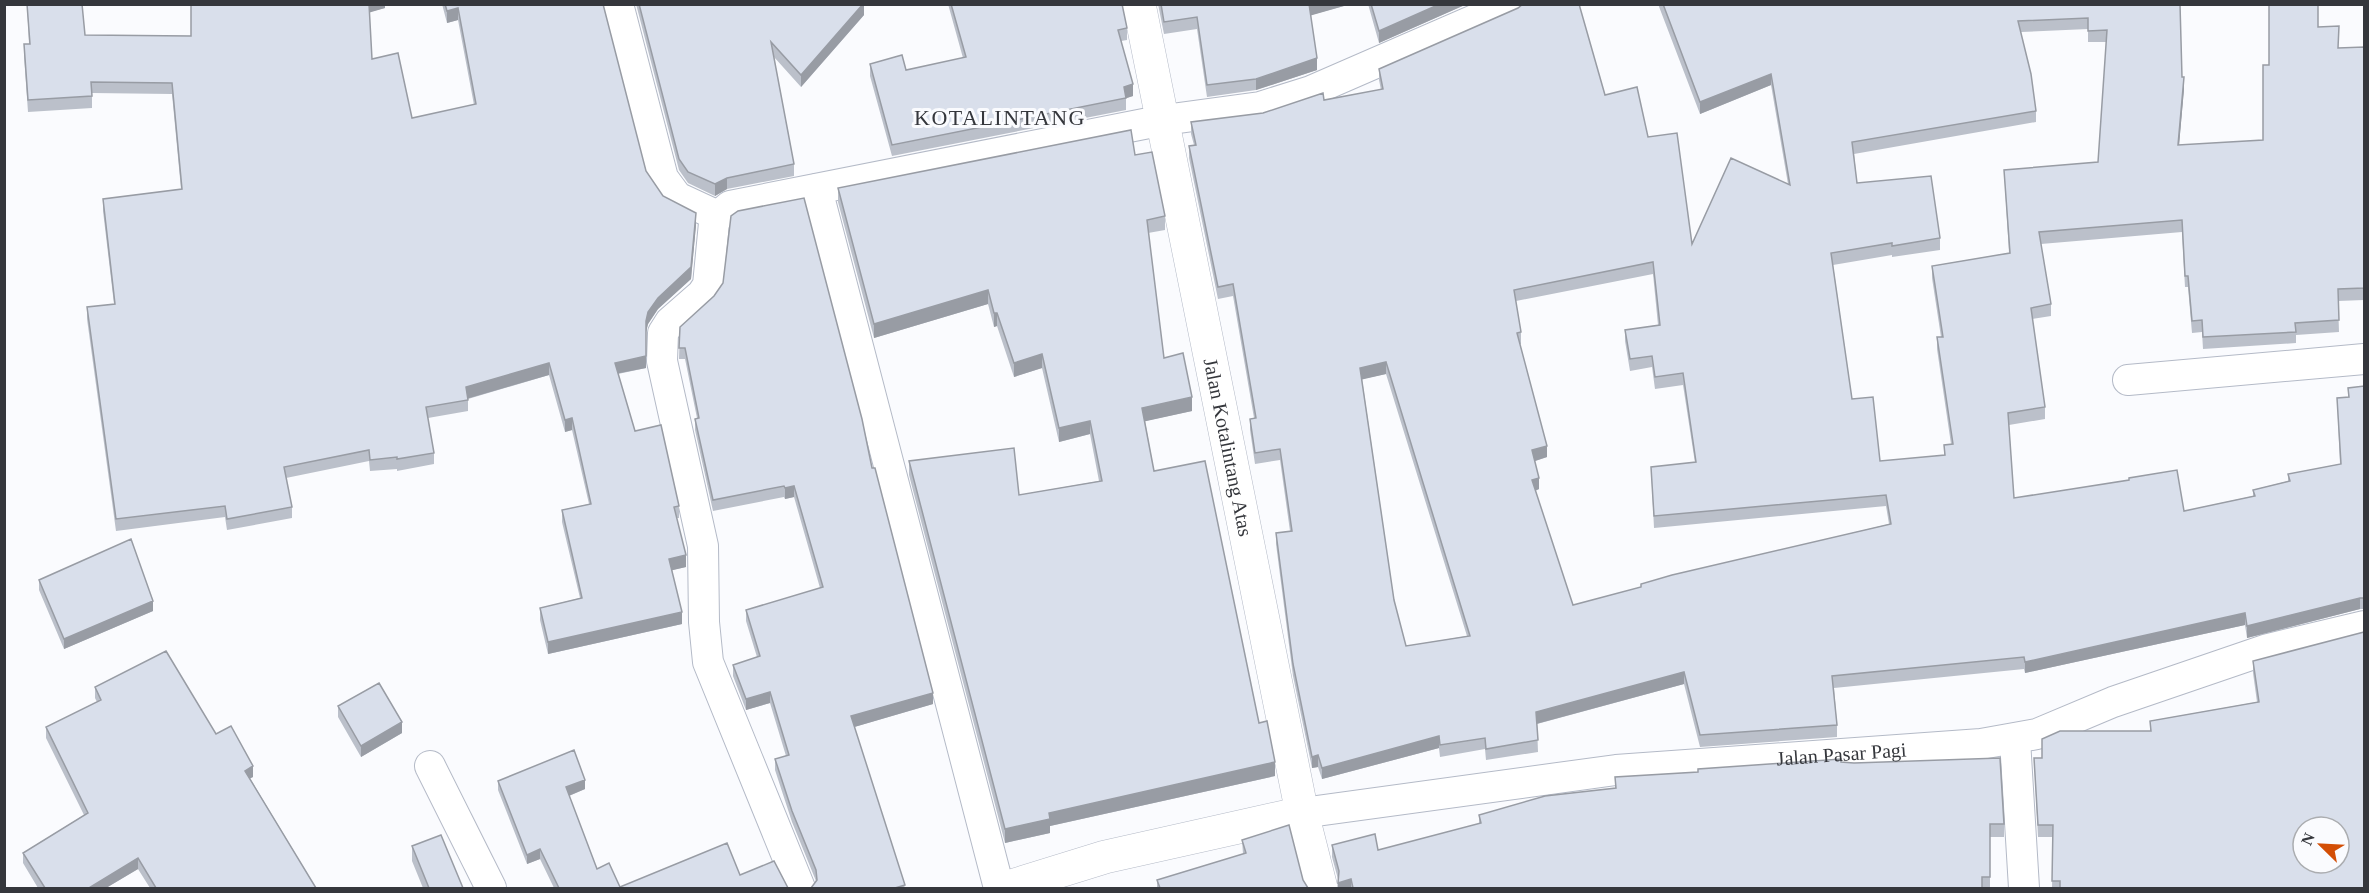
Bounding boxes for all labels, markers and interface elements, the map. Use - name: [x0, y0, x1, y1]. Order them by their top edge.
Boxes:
- district label: KOTALINTANG: [914, 105, 1086, 130]
- street label: Jalan Kotalintang Atas: [1200, 356, 1257, 538]
- street label: Jalan Pasar Pagi: [1776, 738, 1908, 770]
- north arrow: [2291, 815, 2351, 875]
- text: N: [2298, 830, 2318, 848]

